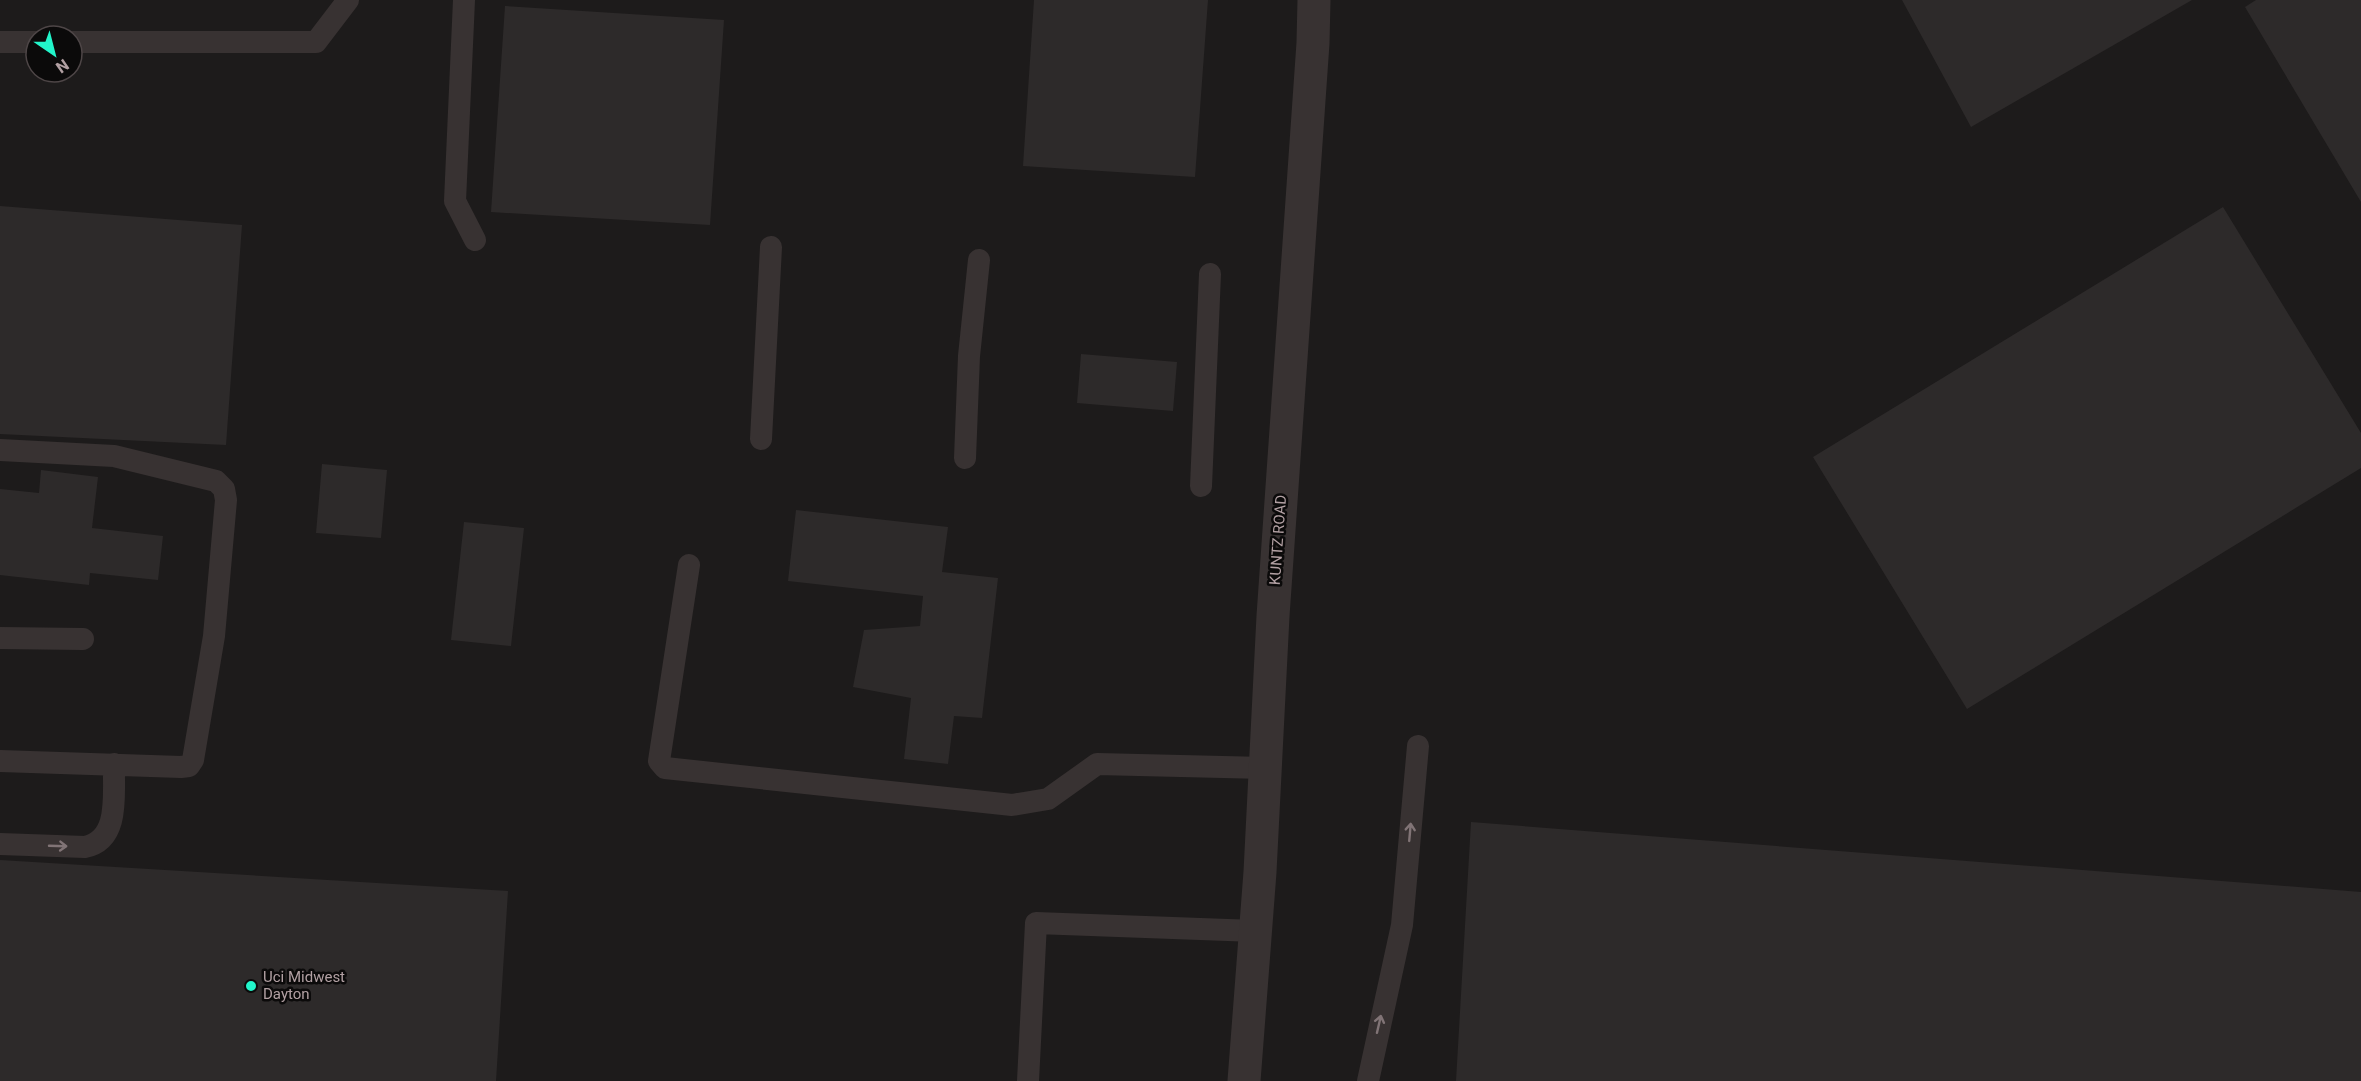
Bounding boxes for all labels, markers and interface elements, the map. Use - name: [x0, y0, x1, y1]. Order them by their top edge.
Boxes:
- north arrow: [24, 24, 84, 84]
- text: N: [52, 55, 72, 77]
- street label: KUNTZ ROAD: [1266, 494, 1290, 586]
- one-way arrow: [1405, 822, 1416, 842]
- one-way arrow: [48, 840, 68, 852]
- place label: Uci Midwest Dayton: [263, 968, 345, 1003]
- marker: Uci Midwest Dayton: [244, 979, 258, 993]
- one-way arrow: [1374, 1014, 1386, 1033]

